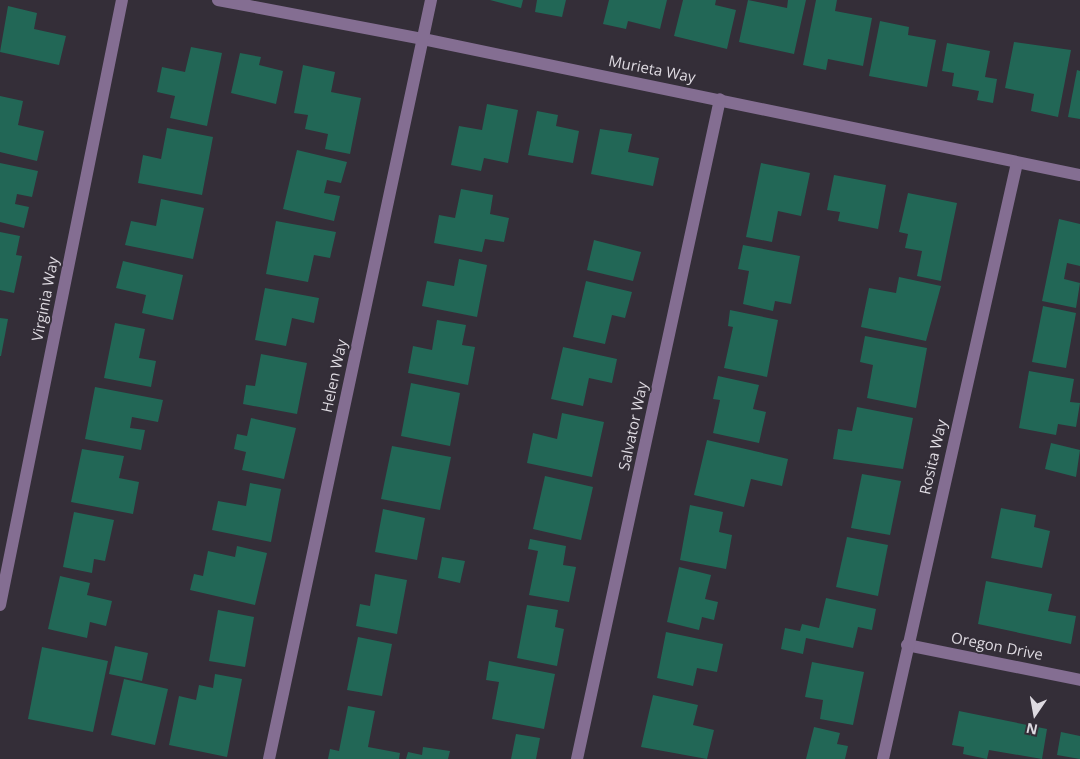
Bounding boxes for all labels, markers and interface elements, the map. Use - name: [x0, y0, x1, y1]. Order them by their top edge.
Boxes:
- street label: Murieta Way: [607, 52, 697, 86]
- street label: Virginia Way: [28, 255, 62, 343]
- street label: Helen Way: [317, 338, 351, 414]
- street label: Salvator Way: [615, 380, 651, 472]
- street label: Rosita Way: [916, 418, 950, 496]
- street label: Oregon Drive: [950, 628, 1044, 664]
- north arrow: [1010, 689, 1060, 739]
- text: N: [1024, 719, 1039, 740]

